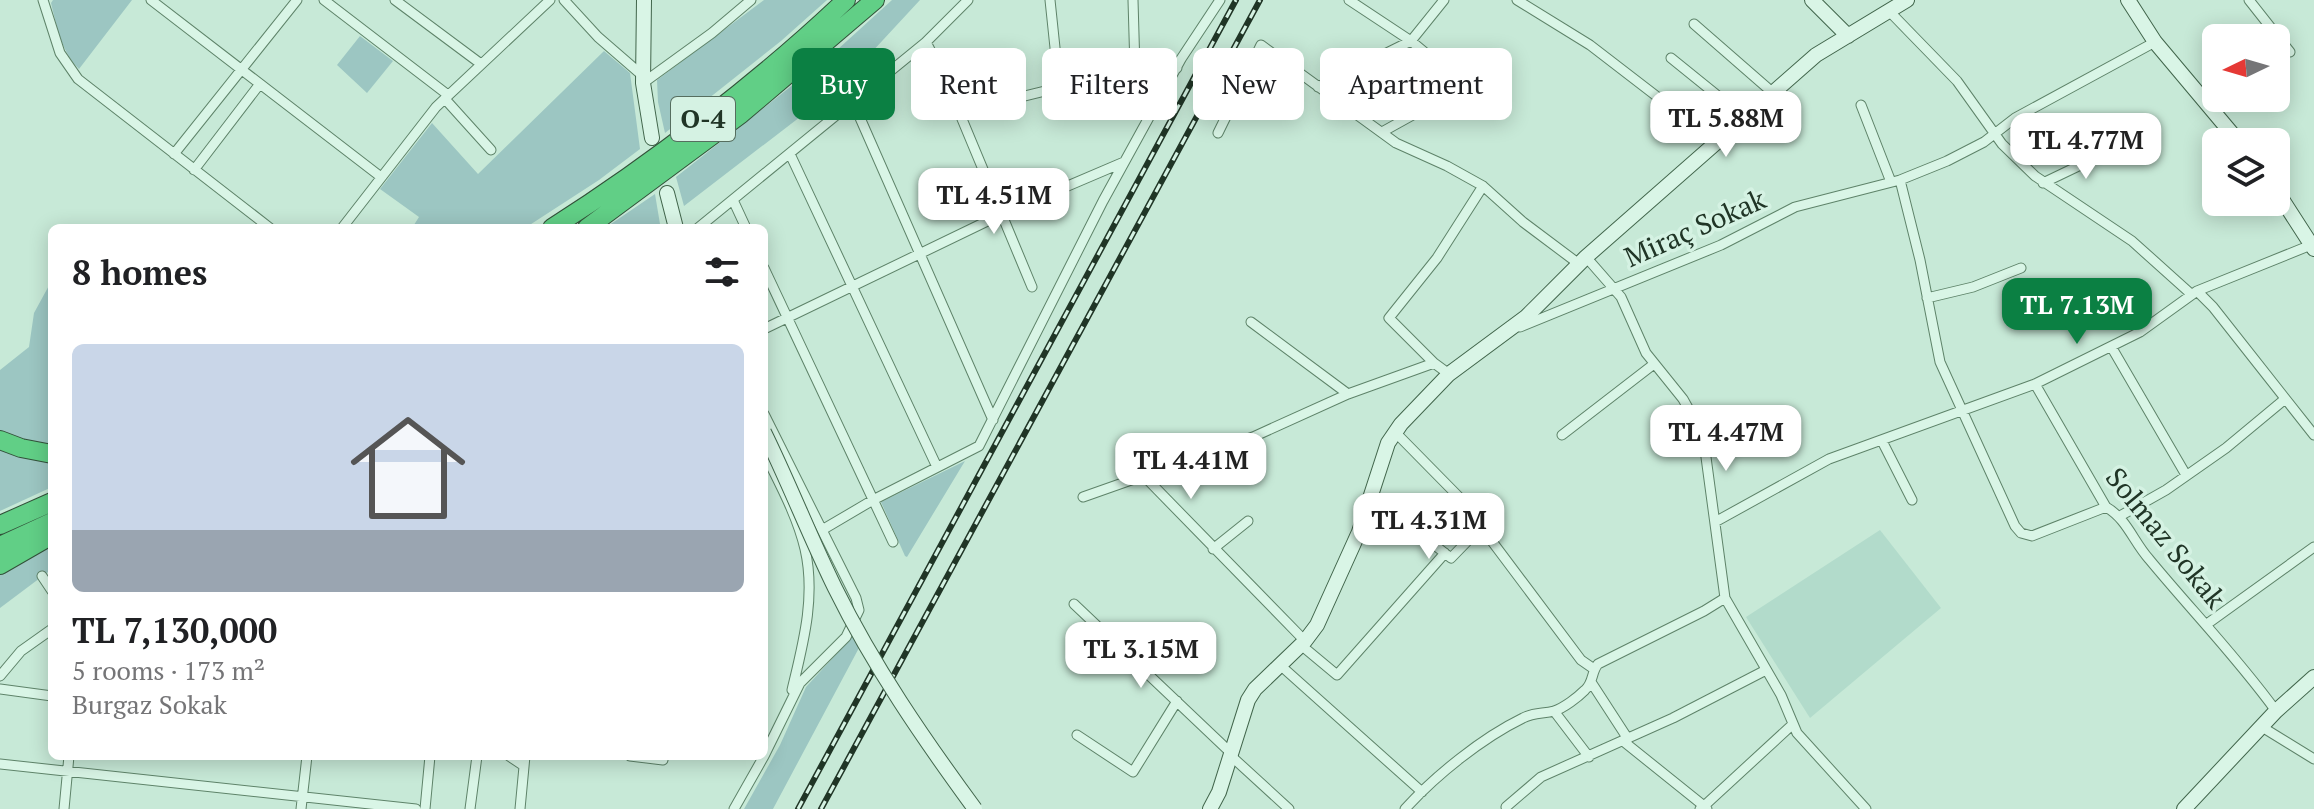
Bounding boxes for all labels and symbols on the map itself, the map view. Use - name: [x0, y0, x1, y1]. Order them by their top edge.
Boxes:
- north arrow: [2202, 24, 2290, 112]
- pin: TL 5.88M: [1643, 91, 1809, 159]
- road number: O-4: [671, 97, 735, 141]
- pin: TL 4.77M: [2003, 113, 2169, 181]
- pin: TL 4.51M: [911, 168, 1077, 236]
- street label: Miraç Sokak: [1618, 180, 1772, 275]
- pin: TL 7.13M: [1994, 278, 2160, 346]
- pin: TL 4.47M: [1643, 405, 1809, 473]
- pin: TL 4.41M: [1108, 433, 1274, 501]
- street label: Solmaz Sokak: [2098, 460, 2235, 616]
- pin: TL 4.31M: [1346, 493, 1512, 561]
- pin: TL 3.15M: [1058, 622, 1224, 690]

